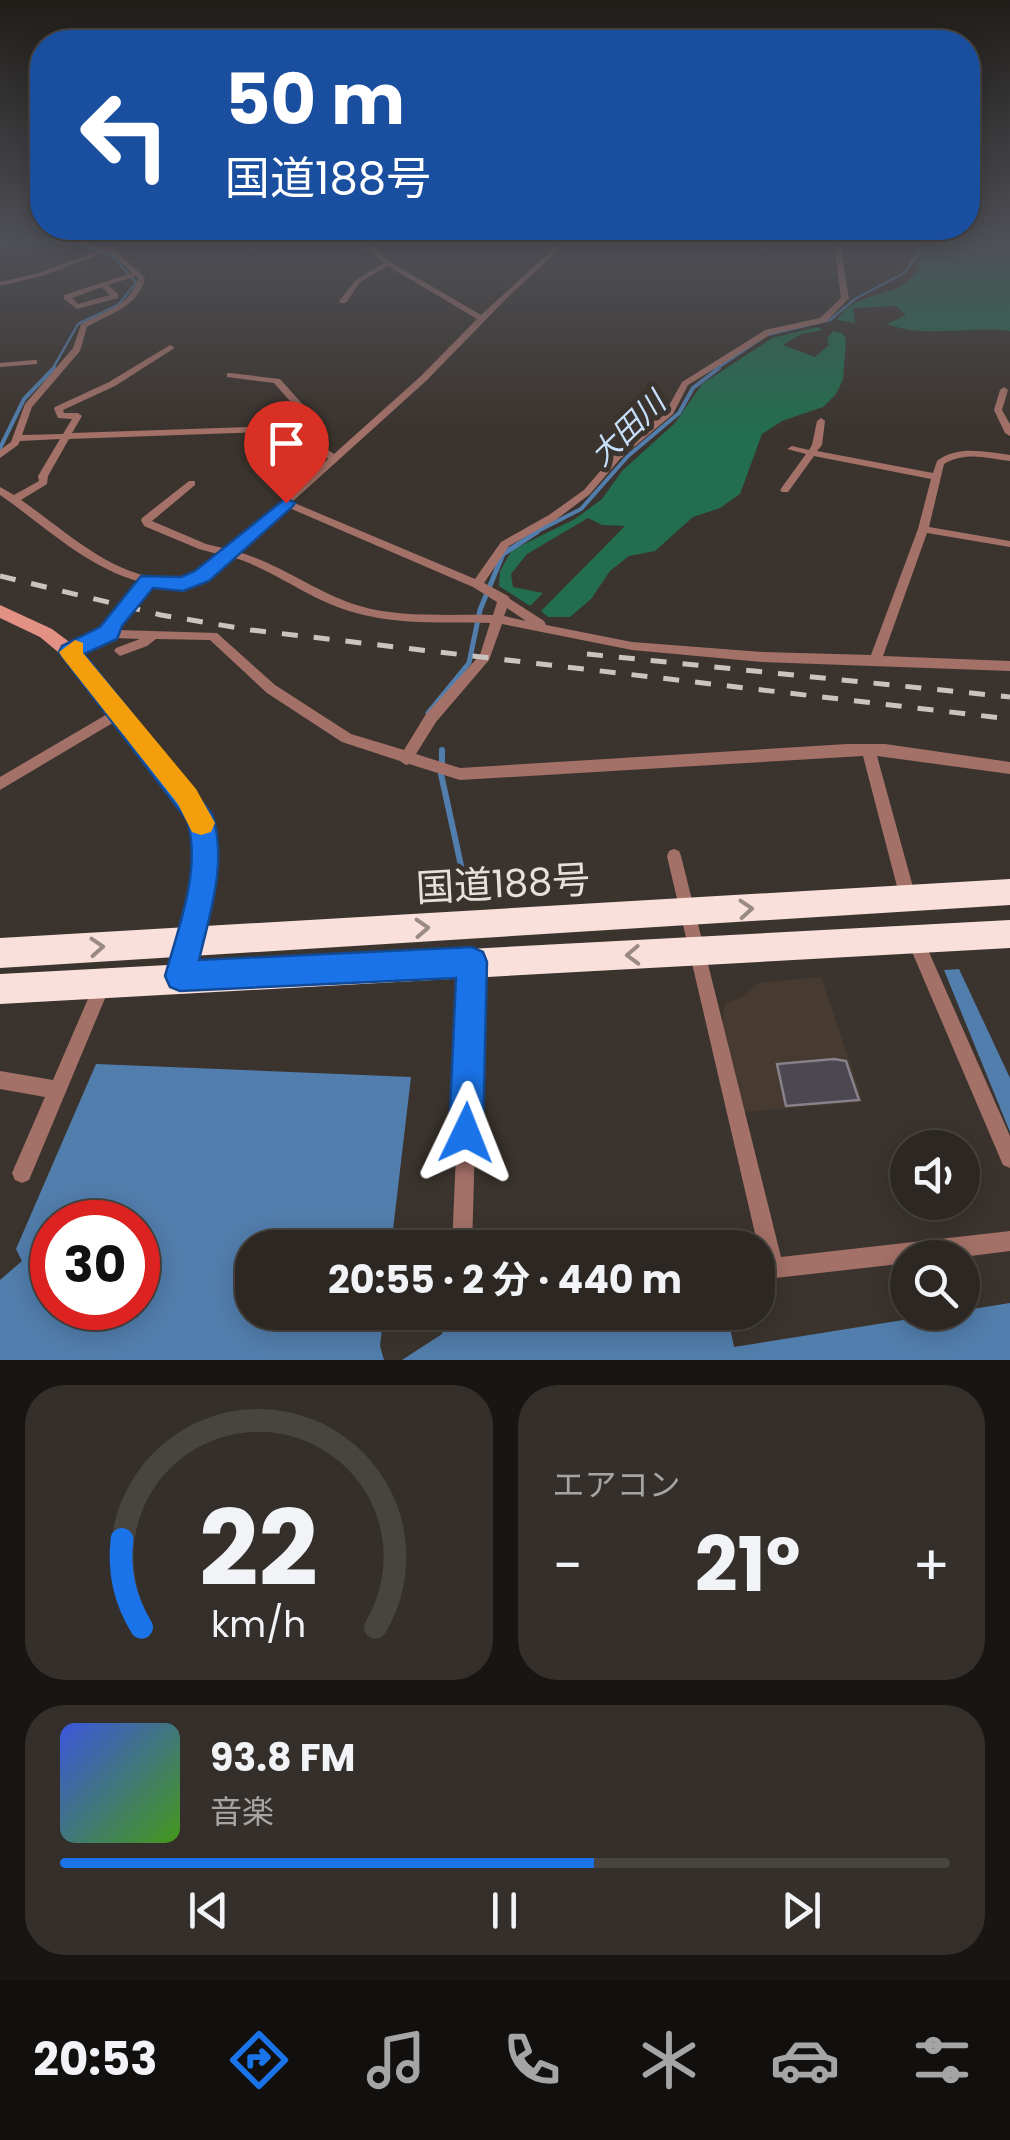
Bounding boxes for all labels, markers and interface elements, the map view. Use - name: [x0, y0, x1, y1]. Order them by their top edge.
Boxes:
- text: 50 m: [225, 50, 405, 149]
- icon: left: [60, 70, 190, 200]
- text: 国道188号: [225, 147, 431, 210]
- water label: 大田川: [580, 380, 677, 475]
- pin: [244, 401, 329, 504]
- icon: arrive: [259, 416, 314, 471]
- street label: 国道188号: [415, 852, 591, 915]
- one-way arrow: [739, 899, 755, 921]
- one-way arrow: [414, 918, 430, 939]
- one-way arrow: [90, 936, 106, 958]
- one-way arrow: [625, 945, 641, 966]
- position arrow: [414, 1081, 518, 1185]
- map controls: [890, 1130, 980, 1330]
- button: sound: [890, 1130, 980, 1220]
- speed limit sign: 30: [30, 1200, 160, 1330]
- button: search: [890, 1240, 980, 1330]
- text: 20:55 · 2 分 · 440 m: [328, 1253, 682, 1306]
- text: エアコン: [553, 1462, 681, 1507]
- text: 22: [199, 1476, 318, 1621]
- text: 21°: [695, 1512, 801, 1617]
- text: −: [553, 1527, 583, 1604]
- text: +: [912, 1527, 950, 1604]
- text: km/h: [211, 1599, 306, 1650]
- text: 93.8 FM: [210, 1731, 355, 1784]
- text: 音楽: [210, 1789, 274, 1834]
- icon: previous: [181, 1883, 236, 1938]
- icon: pause: [477, 1883, 532, 1938]
- icon: next: [774, 1883, 829, 1938]
- icon: directions: [224, 2025, 294, 2095]
- icon: music: [361, 2025, 431, 2095]
- icon: phone: [497, 2025, 567, 2095]
- icon: climate: [634, 2025, 704, 2095]
- icon: car: [770, 2025, 840, 2095]
- icon: filters: [907, 2025, 977, 2095]
- text: 20:53: [33, 2028, 158, 2091]

